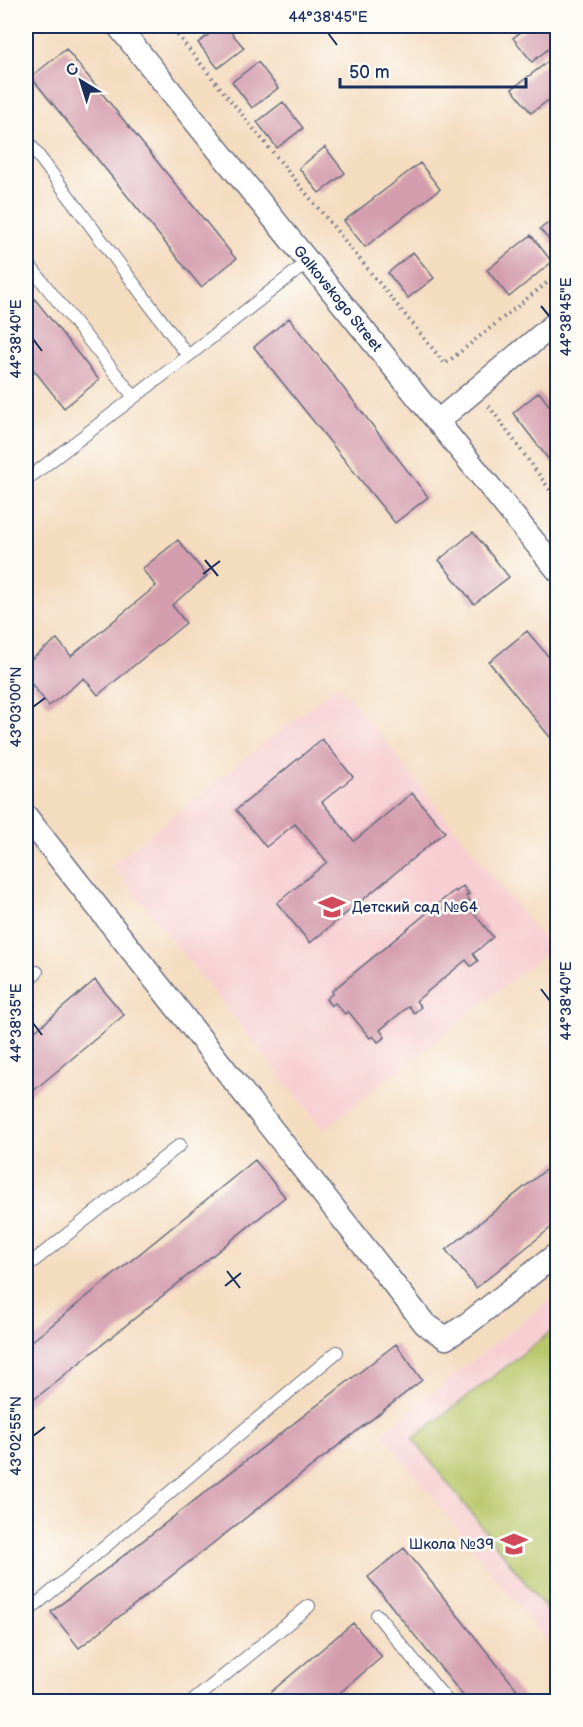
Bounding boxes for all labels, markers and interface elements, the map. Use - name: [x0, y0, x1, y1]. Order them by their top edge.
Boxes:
- text: 44°38'45"E: [288, 8, 368, 27]
- north arrow: [51, 51, 111, 111]
- scale bar: [340, 51, 526, 89]
- text: С: [62, 59, 83, 81]
- text: 50 m: [349, 62, 390, 83]
- street label: Galkovskogo Street: [289, 241, 387, 356]
- text: 44°38'45"E: [557, 277, 576, 357]
- text: 44°38'40"E: [7, 299, 26, 379]
- text: 43°03'00"N: [7, 667, 26, 747]
- school or university icon: Детский сад №64: [317, 892, 347, 922]
- place label: Детский сад №64: [352, 898, 478, 917]
- text: 44°38'40"E: [557, 961, 576, 1041]
- text: 44°38'35"E: [7, 983, 26, 1063]
- text: 43°02'55"N: [7, 1396, 26, 1476]
- school or university icon: Школа №39: [499, 1529, 529, 1559]
- place label: Школа №39: [409, 1535, 494, 1554]

